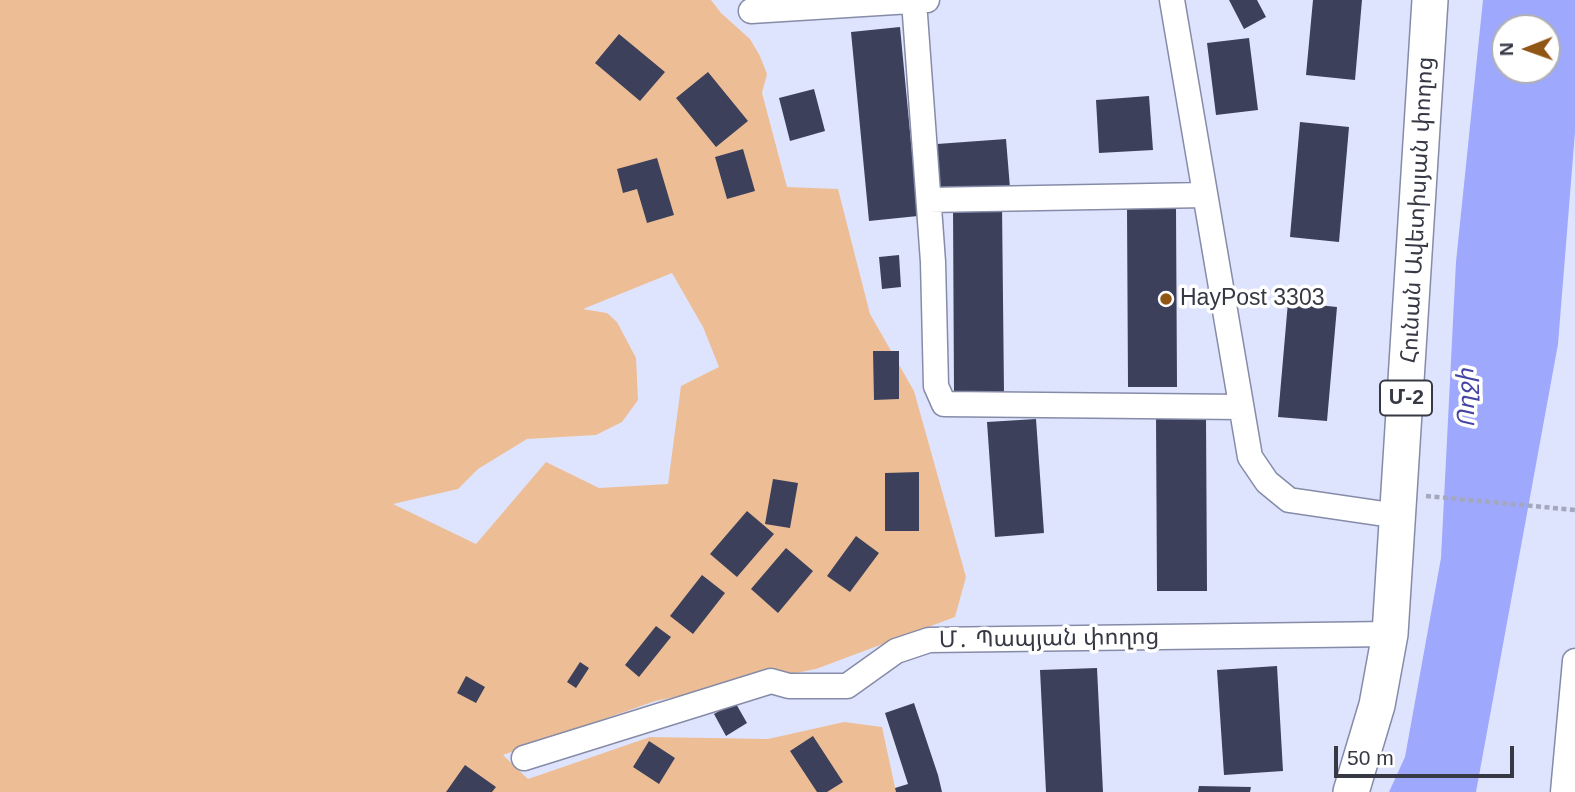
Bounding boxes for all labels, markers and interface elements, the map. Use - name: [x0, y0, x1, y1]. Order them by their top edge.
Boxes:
- north arrow: [1491, 14, 1561, 84]
- text: N: [1496, 42, 1517, 56]
- street label: Հունան Ավետիսյան փողոց: [1396, 56, 1440, 364]
- place label: HayPost 3303: [1180, 285, 1324, 313]
- marker: HayPost 3303: [1158, 291, 1174, 307]
- water label: Ողջի: [1452, 368, 1482, 428]
- road number: Մ-2: [1380, 380, 1432, 416]
- street label: Մ․ Պապյան փողոց: [939, 623, 1159, 655]
- scale bar: [1337, 732, 1517, 776]
- text: 50 m: [1347, 746, 1394, 769]

